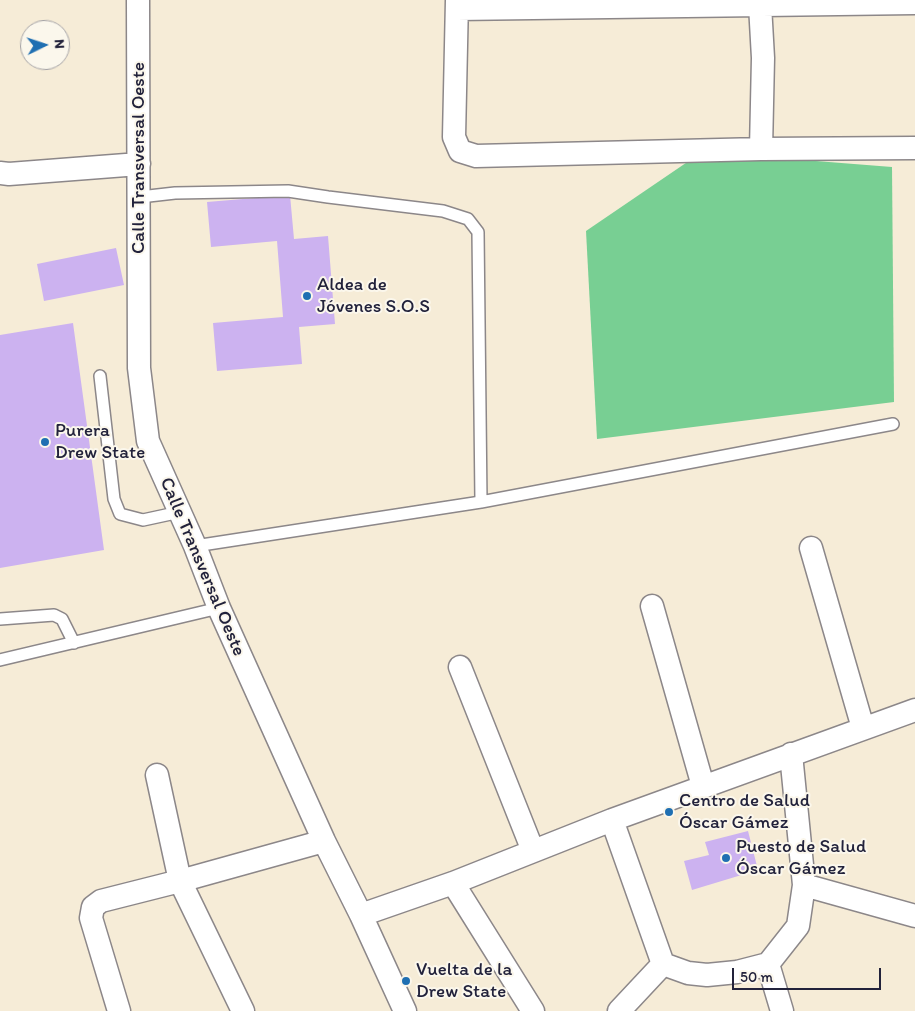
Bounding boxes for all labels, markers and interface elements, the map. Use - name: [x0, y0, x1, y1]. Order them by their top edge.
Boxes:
- north arrow: [20, 20, 70, 70]
- text: N: [51, 39, 68, 49]
- street label: Calle Transversal Oeste: [128, 62, 150, 254]
- place label: Aldea de Jóvenes S.O.S: [317, 274, 430, 318]
- marker: Aldea de Jóvenes S.O.S: [301, 290, 313, 302]
- place label: Purera Drew State: [55, 420, 145, 464]
- marker: Purera Drew State: [39, 436, 51, 448]
- street label: Calle Transversal Oeste: [154, 474, 250, 660]
- place label: Centro de Salud Óscar Gámez: [679, 790, 810, 834]
- marker: Centro de Salud Óscar Gámez: [663, 806, 675, 818]
- place label: Puesto de Salud Óscar Gámez: [736, 836, 866, 880]
- marker: Puesto de Salud Óscar Gámez: [720, 852, 732, 864]
- scale bar: [735, 958, 884, 990]
- place label: Vuelta de la Drew State: [416, 959, 512, 1003]
- text: 50 m: [740, 968, 773, 986]
- marker: Vuelta de la Drew State: [400, 975, 412, 987]

